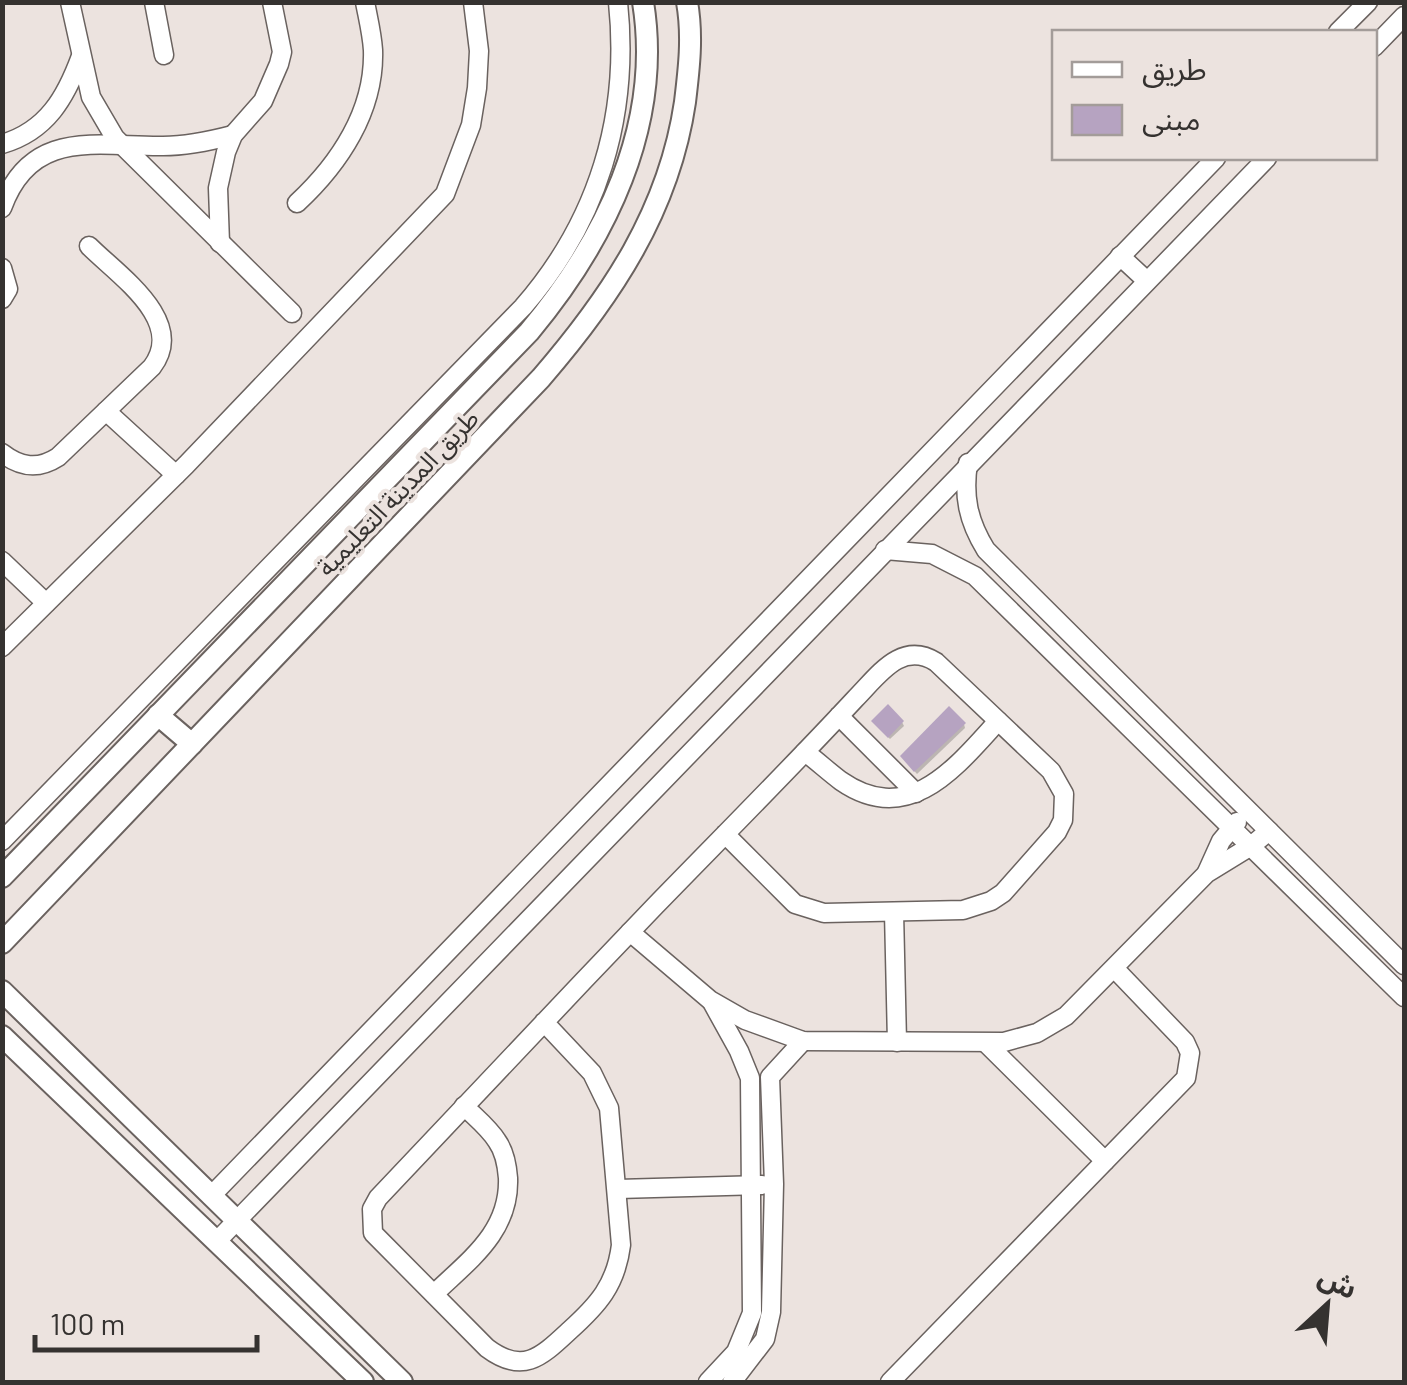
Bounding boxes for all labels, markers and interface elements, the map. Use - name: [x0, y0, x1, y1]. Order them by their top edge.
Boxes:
- legend: [1052, 30, 1377, 160]
- text: طريق: [1142, 50, 1207, 88]
- text: مبنى: [1142, 100, 1200, 137]
- street label: طريق المدينة التعليمية: [310, 403, 486, 583]
- north arrow: [1277, 1255, 1377, 1355]
- text: ش: [1314, 1258, 1363, 1305]
- scale bar: [35, 1290, 258, 1352]
- text: 100 m: [50, 1305, 125, 1341]

